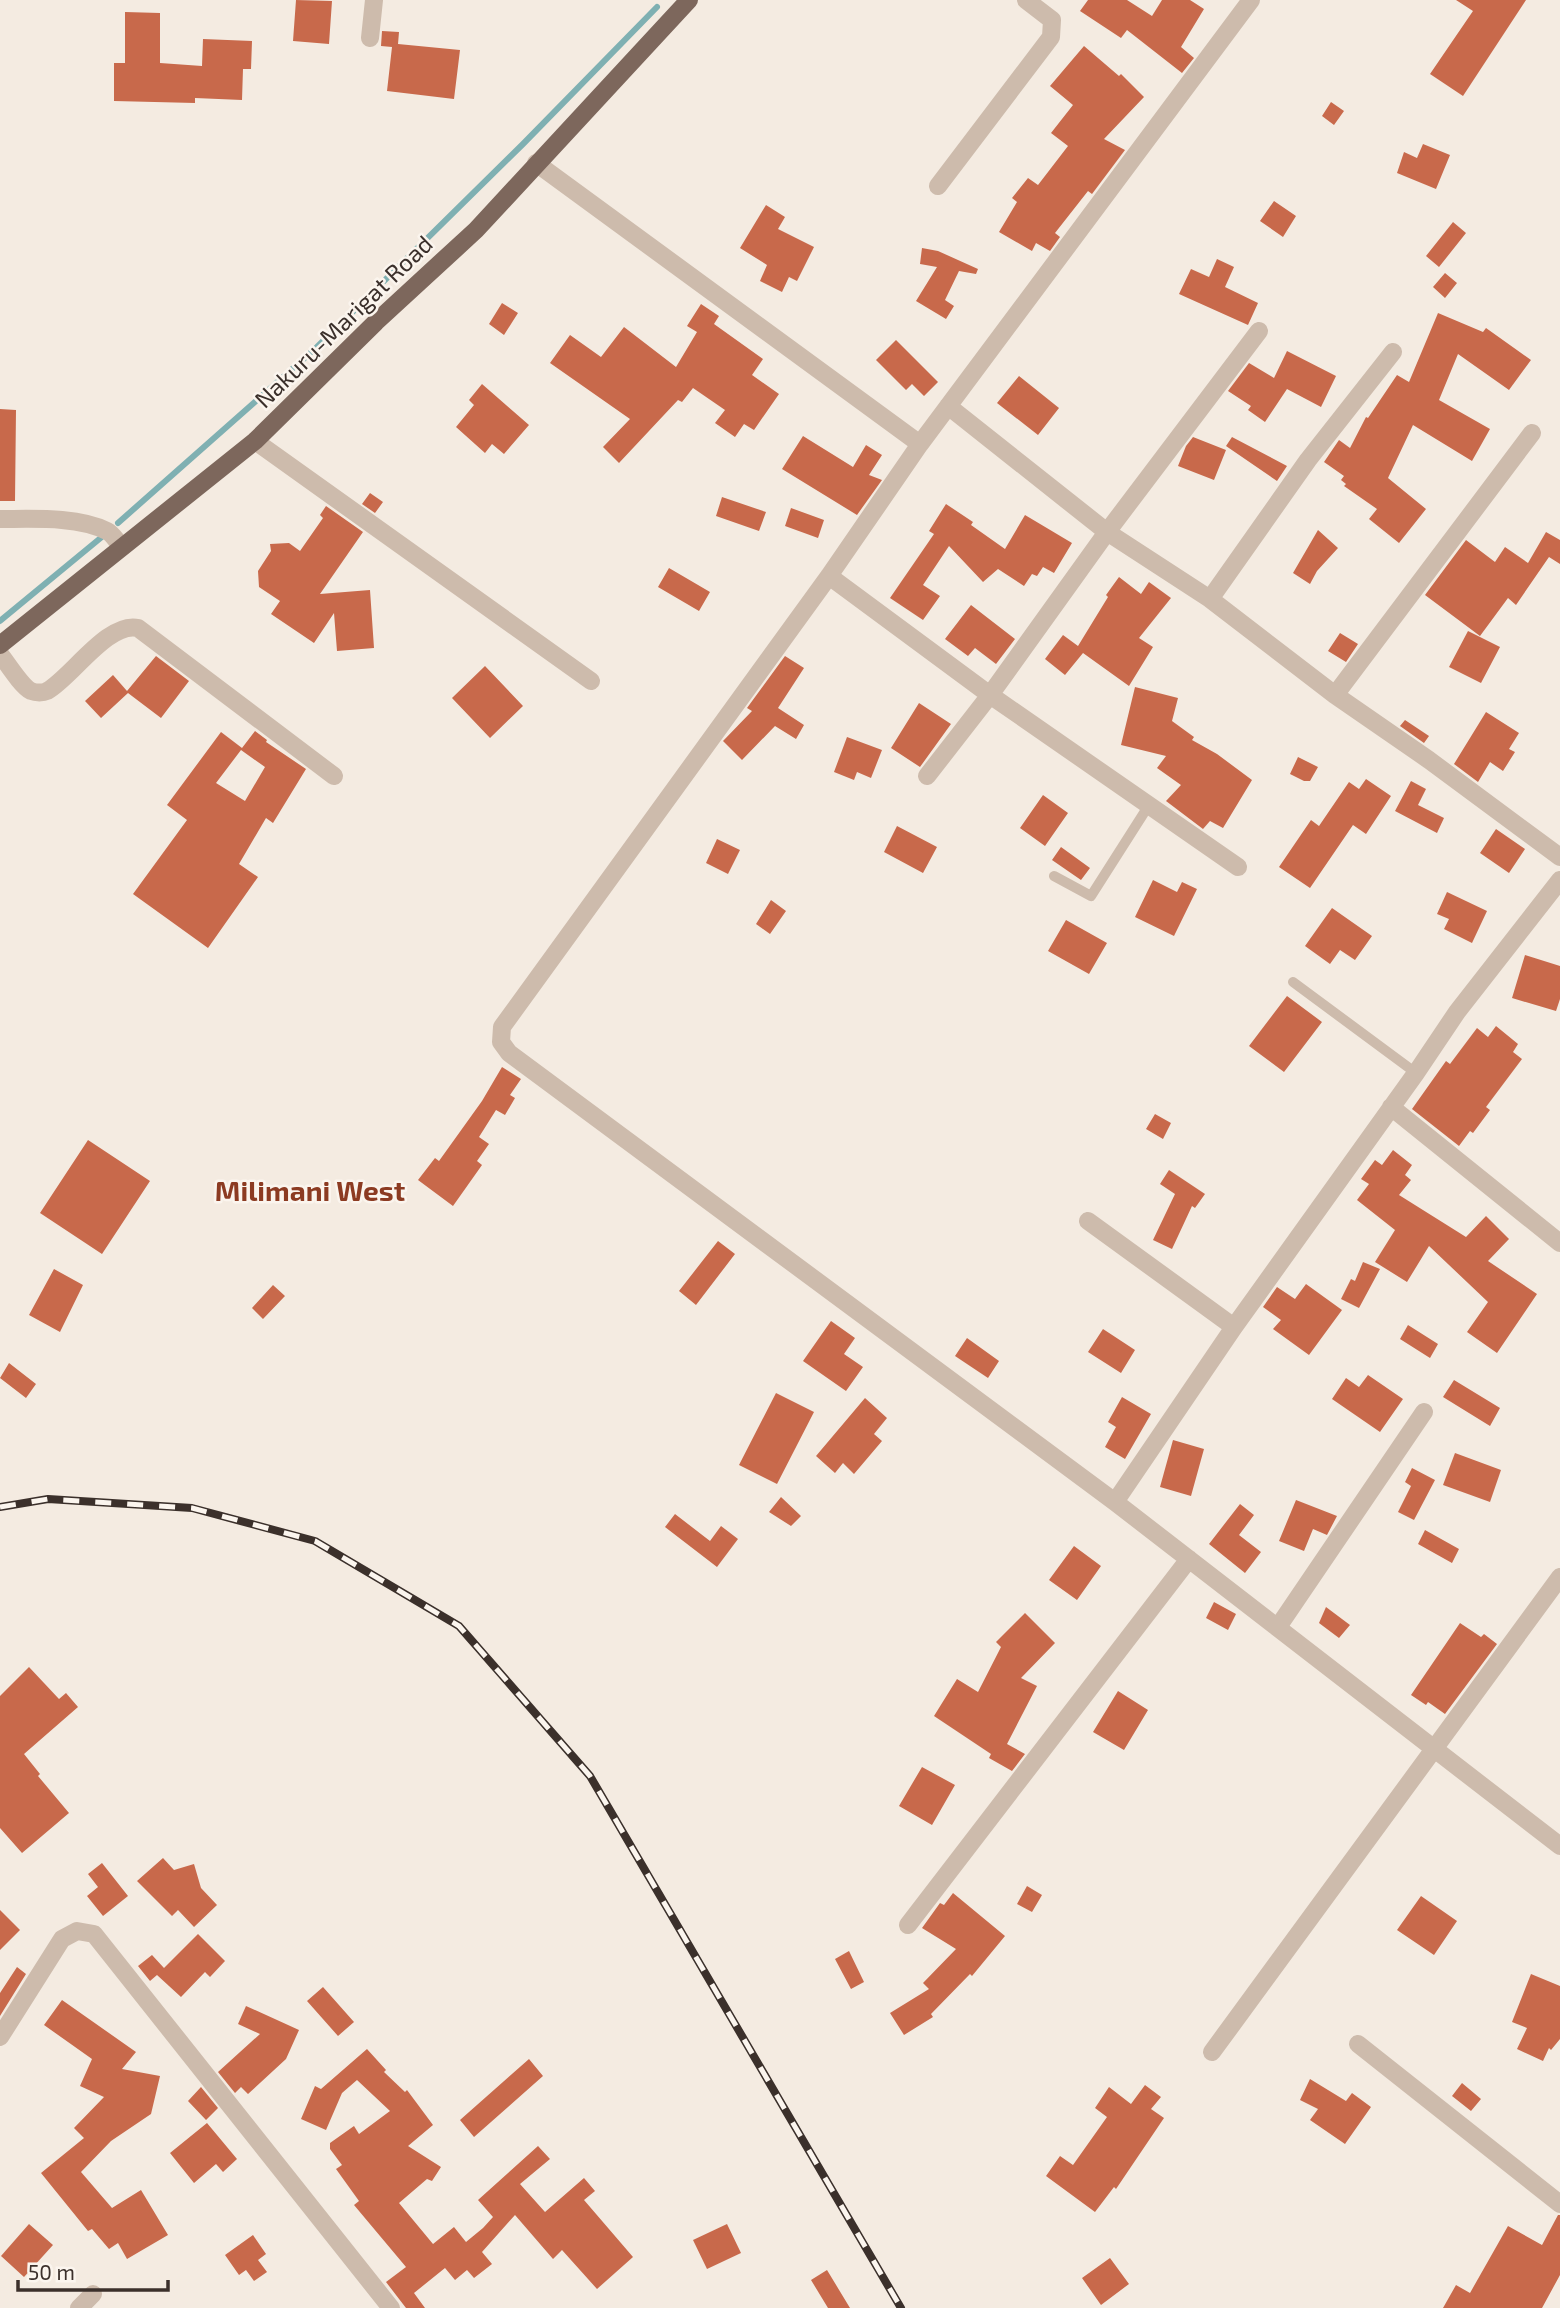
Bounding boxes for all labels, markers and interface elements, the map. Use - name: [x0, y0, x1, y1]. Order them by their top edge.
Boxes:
- street label: Nakuru-Marigat Road: [248, 229, 438, 413]
- district label: Milimani West: [215, 1173, 405, 1207]
- scale bar: [18, 2248, 168, 2292]
- text: 50 m: [28, 2259, 75, 2284]

